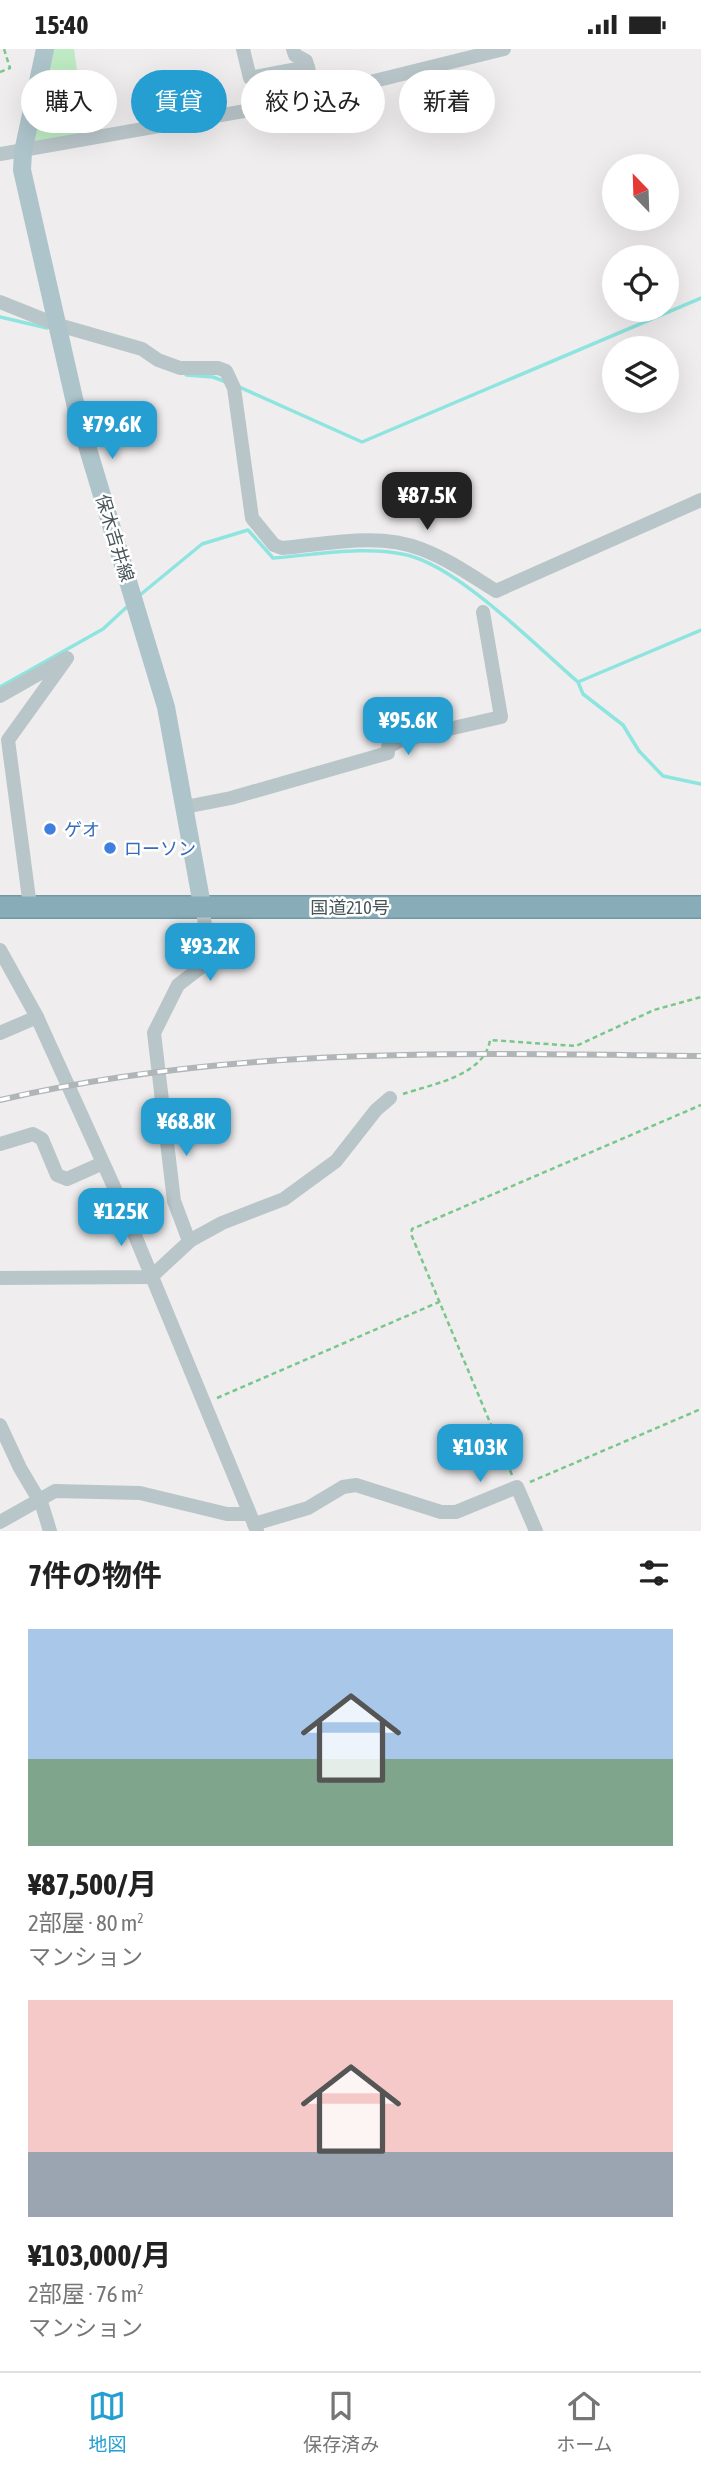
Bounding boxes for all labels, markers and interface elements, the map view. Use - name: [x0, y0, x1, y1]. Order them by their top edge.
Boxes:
- text: 15:40: [35, 10, 89, 40]
- chip: 購入: [21, 70, 117, 133]
- chip: 賃貸: [131, 70, 227, 133]
- chip: 絞り込み: [241, 70, 385, 133]
- chip: 新着: [399, 70, 495, 133]
- north arrow: [602, 154, 679, 231]
- map controls: [602, 154, 679, 413]
- button: locate: [602, 245, 679, 322]
- button: layers: [602, 336, 679, 413]
- pin: ¥79.6K: [55, 401, 169, 461]
- text: ¥79.6K: [83, 411, 141, 437]
- pin: ¥87.5K: [370, 473, 484, 532]
- text: ¥87.5K: [398, 482, 456, 508]
- street label: 保木吉井線: [92, 492, 138, 584]
- pin: ¥95.6K: [351, 697, 465, 757]
- text: ¥95.6K: [379, 707, 437, 733]
- place label: ゲオ: [64, 819, 100, 840]
- marker: ゲオ: [42, 821, 58, 837]
- place label: ローソン: [124, 838, 196, 859]
- marker: ローソン: [102, 840, 118, 856]
- street label: 国道210号: [310, 897, 390, 918]
- pin: ¥93.2K: [153, 923, 267, 983]
- text: ¥93.2K: [181, 933, 239, 959]
- pin: ¥68.8K: [129, 1099, 243, 1158]
- text: ¥68.8K: [157, 1108, 215, 1134]
- pin: ¥125K: [72, 1189, 170, 1248]
- text: ¥125K: [94, 1198, 148, 1224]
- pin: ¥103K: [431, 1425, 529, 1484]
- text: ¥103K: [453, 1434, 507, 1460]
- icon: filters: [635, 1554, 673, 1592]
- text: 7件の物件: [28, 1558, 162, 1592]
- icon: home: [288, 1675, 414, 1801]
- text: ¥87,500/月: [28, 1867, 157, 1901]
- text: 2部屋 · 80 m²: [28, 1910, 144, 1936]
- text: マンション: [28, 1944, 143, 1970]
- icon: home: [288, 2046, 414, 2172]
- text: ¥103,000/月: [28, 2238, 171, 2272]
- text: 2部屋 · 76 m²: [28, 2281, 144, 2307]
- text: マンション: [28, 2315, 143, 2341]
- tab: 地図: [88, 2387, 126, 2456]
- tab: 保存済み: [303, 2387, 379, 2456]
- tab: ホーム: [556, 2387, 613, 2456]

